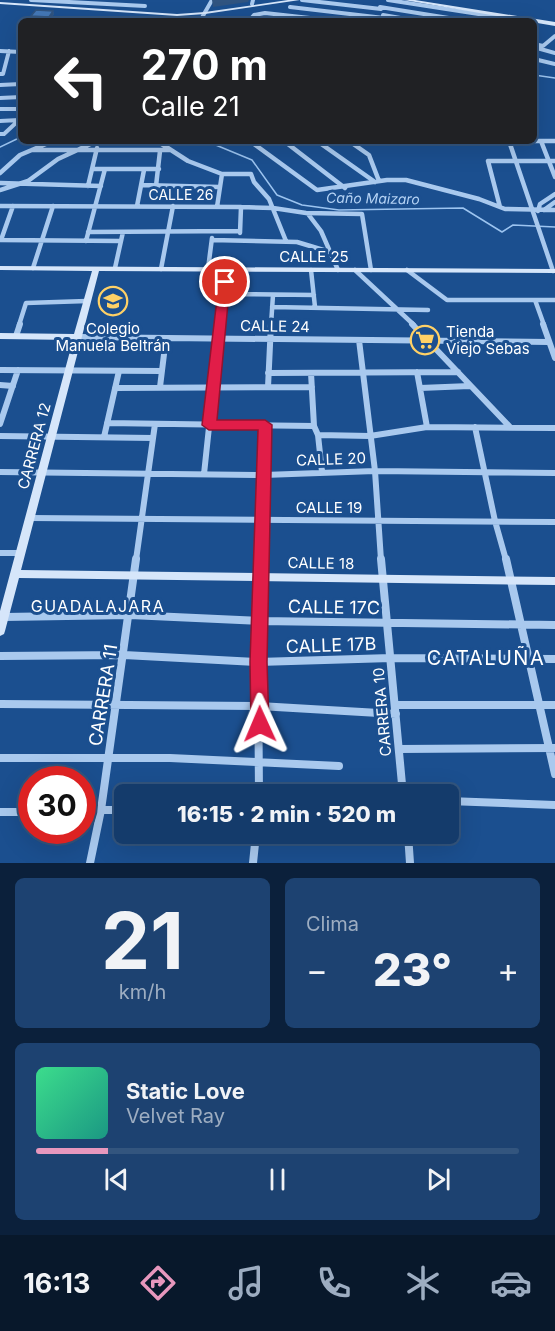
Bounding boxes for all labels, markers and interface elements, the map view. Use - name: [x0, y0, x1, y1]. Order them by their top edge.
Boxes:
- text: 270 m: [141, 39, 268, 90]
- icon: left: [42, 42, 120, 120]
- text: Calle 21: [141, 90, 240, 123]
- street label: CALLE 26: [148, 186, 214, 203]
- water label: Caño Maizaro: [326, 189, 420, 207]
- street label: CALLE 25: [279, 247, 349, 266]
- pin: [199, 256, 250, 307]
- icon: arrive: [208, 265, 241, 298]
- school or university icon: Colegio Manuela Beltrán: [97, 285, 129, 317]
- street label: CALLE 24: [240, 316, 310, 336]
- place label: Colegio Manuela Beltrán: [56, 319, 170, 355]
- place label: Tienda Viejo Sebas: [446, 322, 530, 358]
- supermarket icon: Tienda Viejo Sebas: [409, 324, 441, 356]
- street label: CARRERA 12: [13, 401, 55, 491]
- street label: CALLE 20: [296, 448, 366, 470]
- street label: CALLE 19: [296, 498, 362, 517]
- street label: CALLE 18: [288, 553, 354, 573]
- district label: GUADALAJARA: [31, 596, 165, 616]
- street label: CALLE 17C: [288, 596, 380, 618]
- street label: CALLE 17B: [285, 633, 377, 657]
- street label: CARRERA 11: [85, 643, 121, 747]
- district label: CATALUÑA: [427, 645, 545, 670]
- street label: CARRERA 10: [369, 667, 395, 757]
- position arrow: [228, 692, 292, 756]
- speed limit sign: 30: [18, 766, 96, 844]
- text: 16:15 · 2 min · 520 m: [177, 801, 396, 827]
- text: 21: [101, 893, 184, 988]
- text: Clima: [306, 912, 359, 936]
- text: 23°: [373, 942, 452, 997]
- text: −: [306, 950, 328, 990]
- text: +: [497, 950, 519, 990]
- text: km/h: [119, 980, 166, 1004]
- text: Static Love: [126, 1078, 245, 1104]
- text: Velvet Ray: [126, 1104, 225, 1128]
- icon: previous: [100, 1163, 133, 1196]
- icon: pause: [261, 1163, 294, 1196]
- icon: next: [422, 1163, 455, 1196]
- icon: directions: [137, 1262, 179, 1304]
- icon: music: [225, 1262, 267, 1304]
- icon: phone: [313, 1262, 355, 1304]
- icon: climate: [402, 1262, 444, 1304]
- icon: car: [490, 1262, 532, 1304]
- text: 16:13: [23, 1267, 90, 1300]

